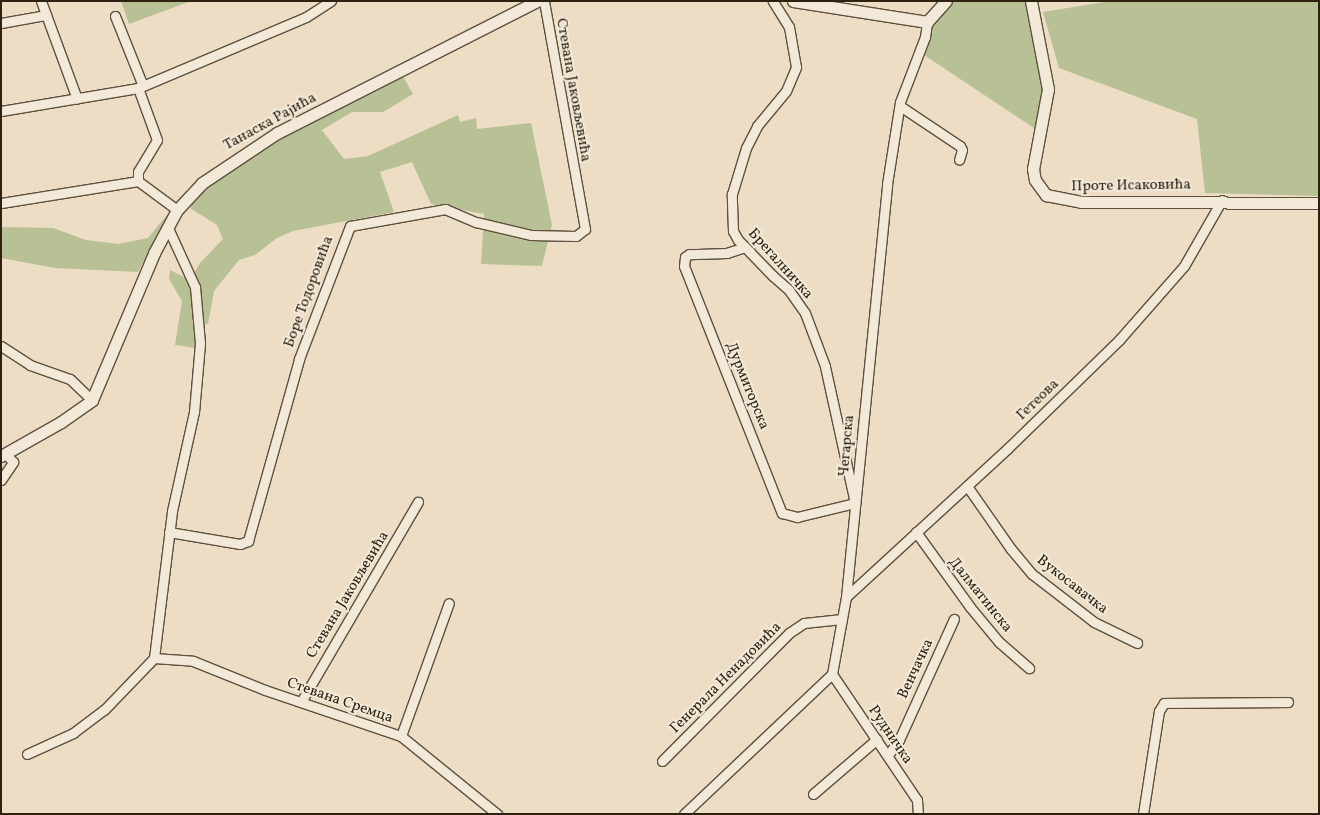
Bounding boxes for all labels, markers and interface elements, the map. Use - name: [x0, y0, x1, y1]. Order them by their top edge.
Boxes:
- street label: Стевана Јаковљевића: [552, 17, 594, 163]
- street label: Танаска Рајића: [221, 89, 319, 155]
- street label: Проте Исаковића: [1071, 176, 1191, 196]
- street label: Брегалничка: [744, 225, 816, 303]
- street label: Боре Тодоровића: [280, 234, 338, 350]
- street label: Дурмиторска: [721, 340, 773, 432]
- street label: Гетеова: [1013, 375, 1063, 425]
- street label: Чегарска: [835, 414, 859, 478]
- street label: Стевана Јаковљевића: [303, 528, 393, 662]
- street label: Вукосавачка: [1033, 552, 1111, 618]
- street label: Далматинска: [944, 554, 1016, 636]
- street label: Генерала Ненадовића: [667, 619, 785, 737]
- street label: Венчачка: [894, 636, 938, 702]
- street label: Стевана Сремца: [285, 674, 395, 728]
- street label: Рудничка: [864, 702, 916, 768]

